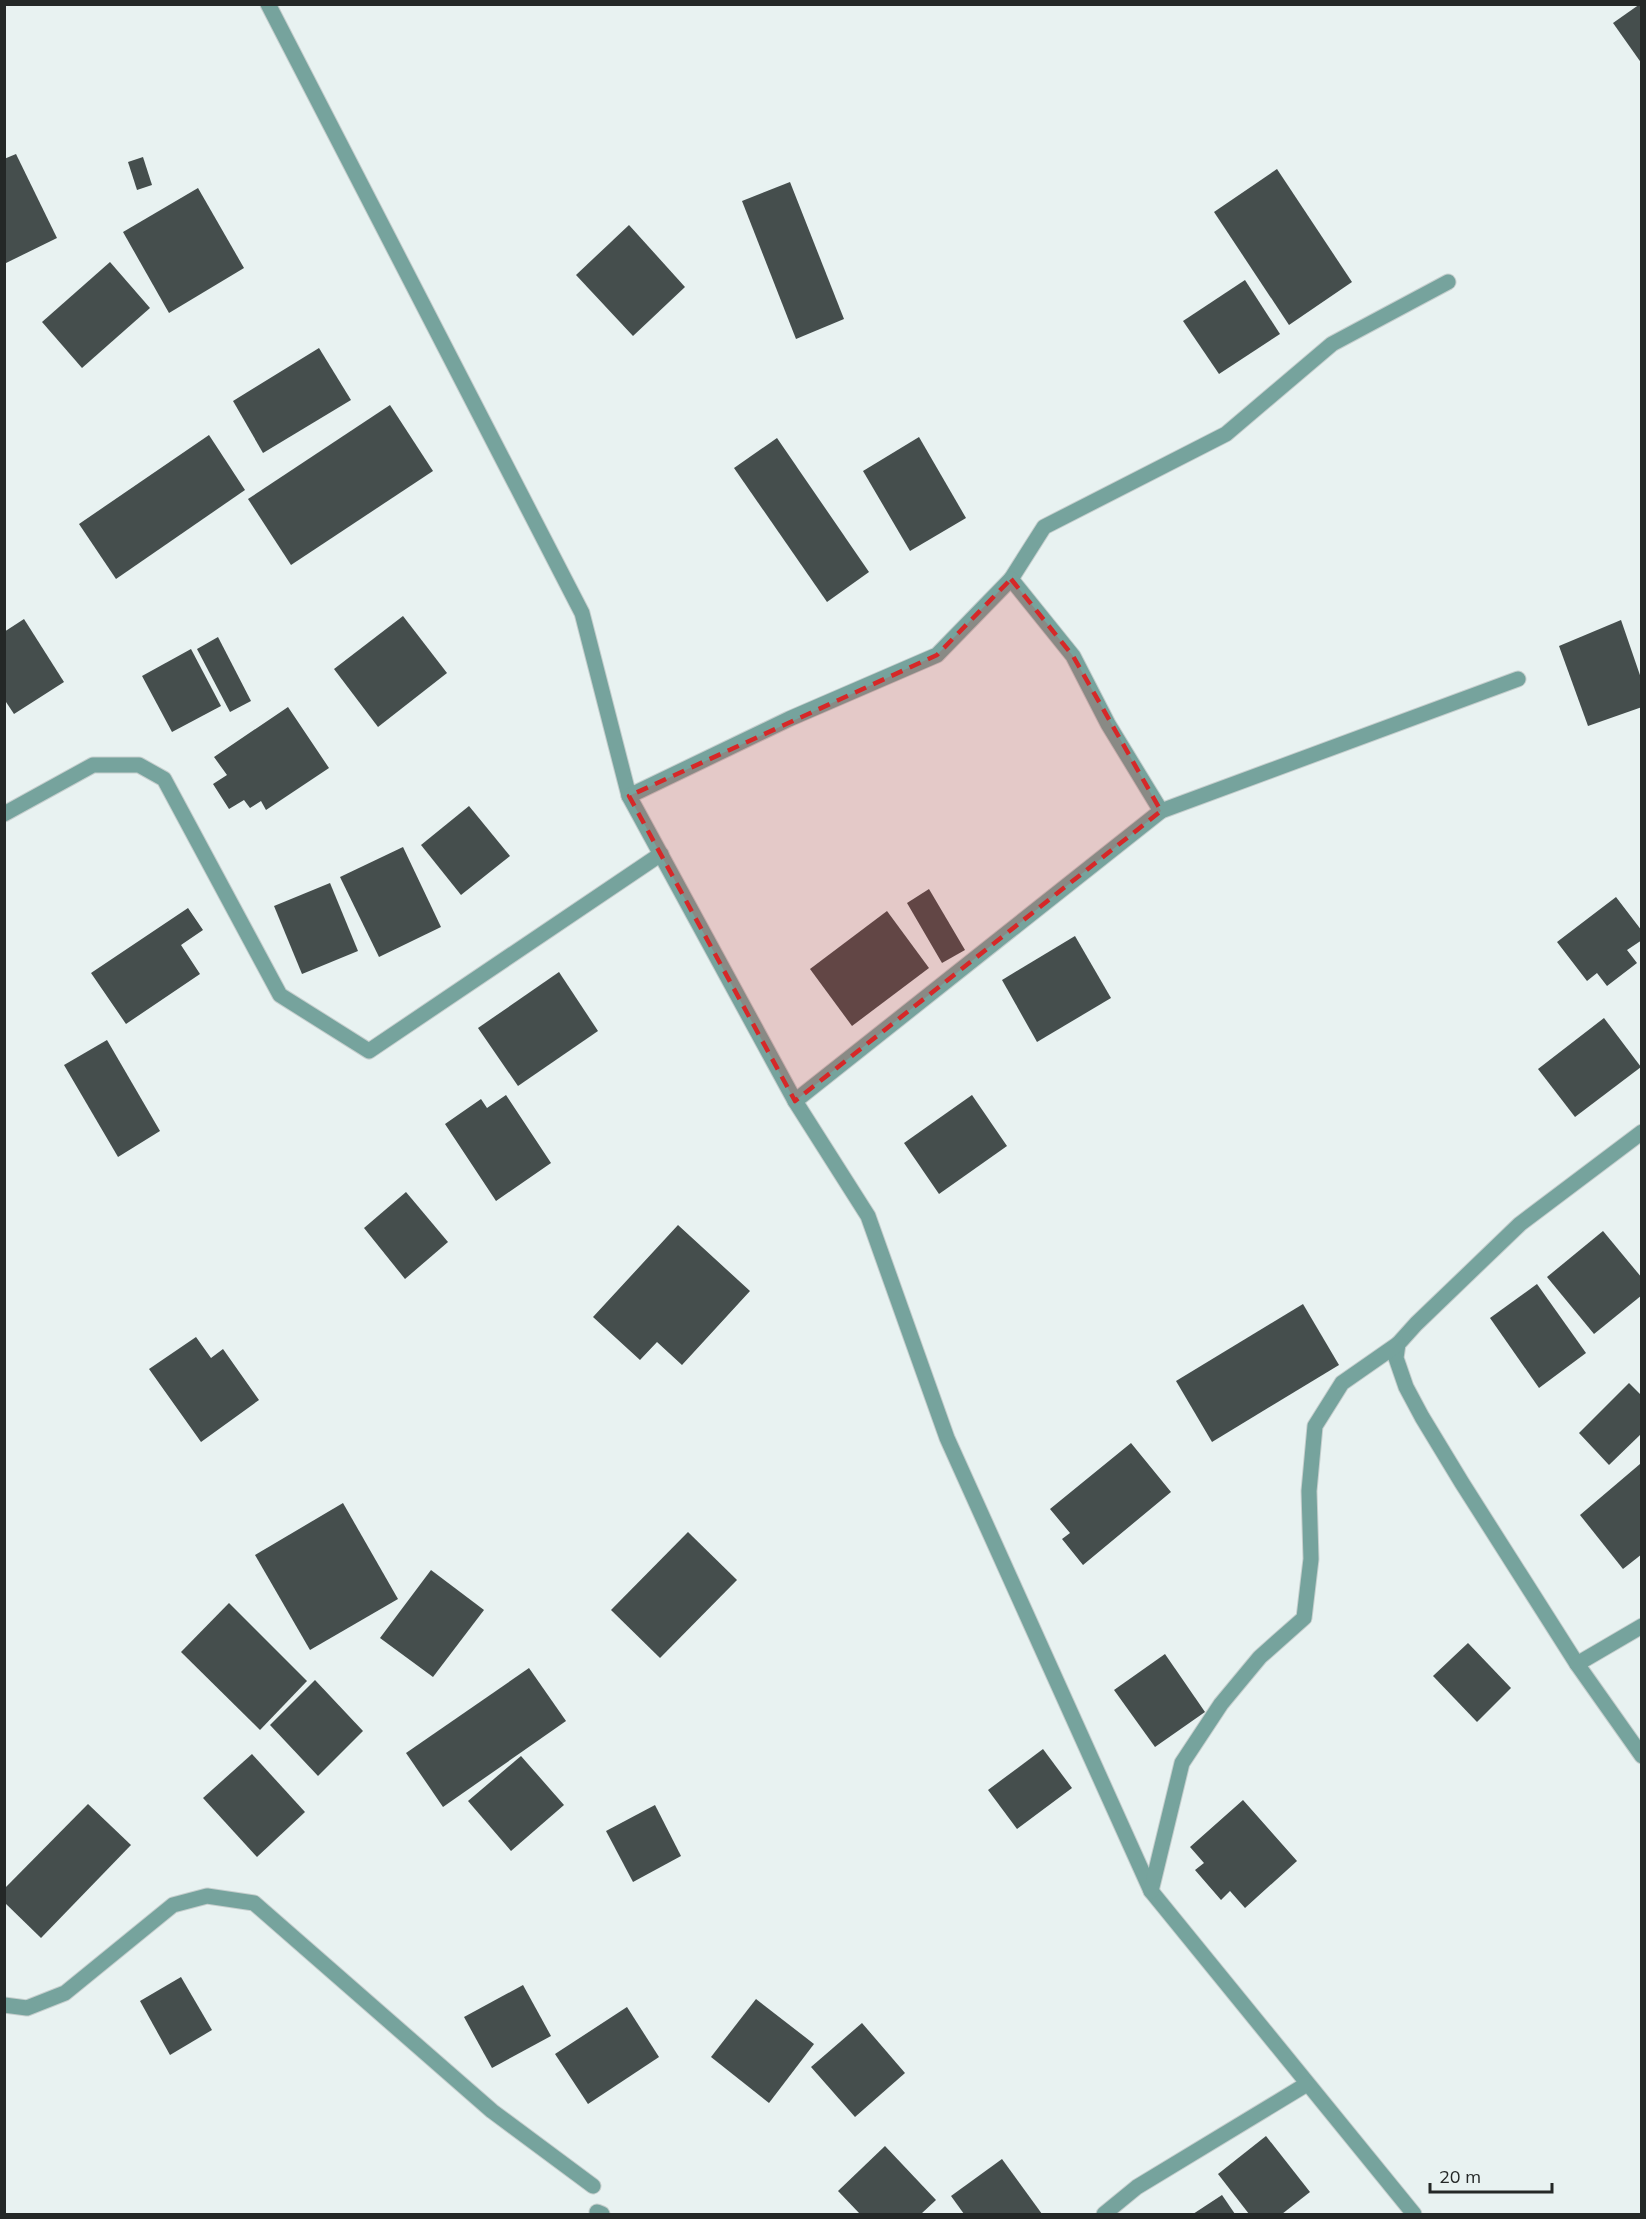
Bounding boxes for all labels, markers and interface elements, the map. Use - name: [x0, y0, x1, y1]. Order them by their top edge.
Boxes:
- scale bar: [1430, 2156, 1552, 2194]
- text: 20 m: [1439, 2165, 1481, 2188]

